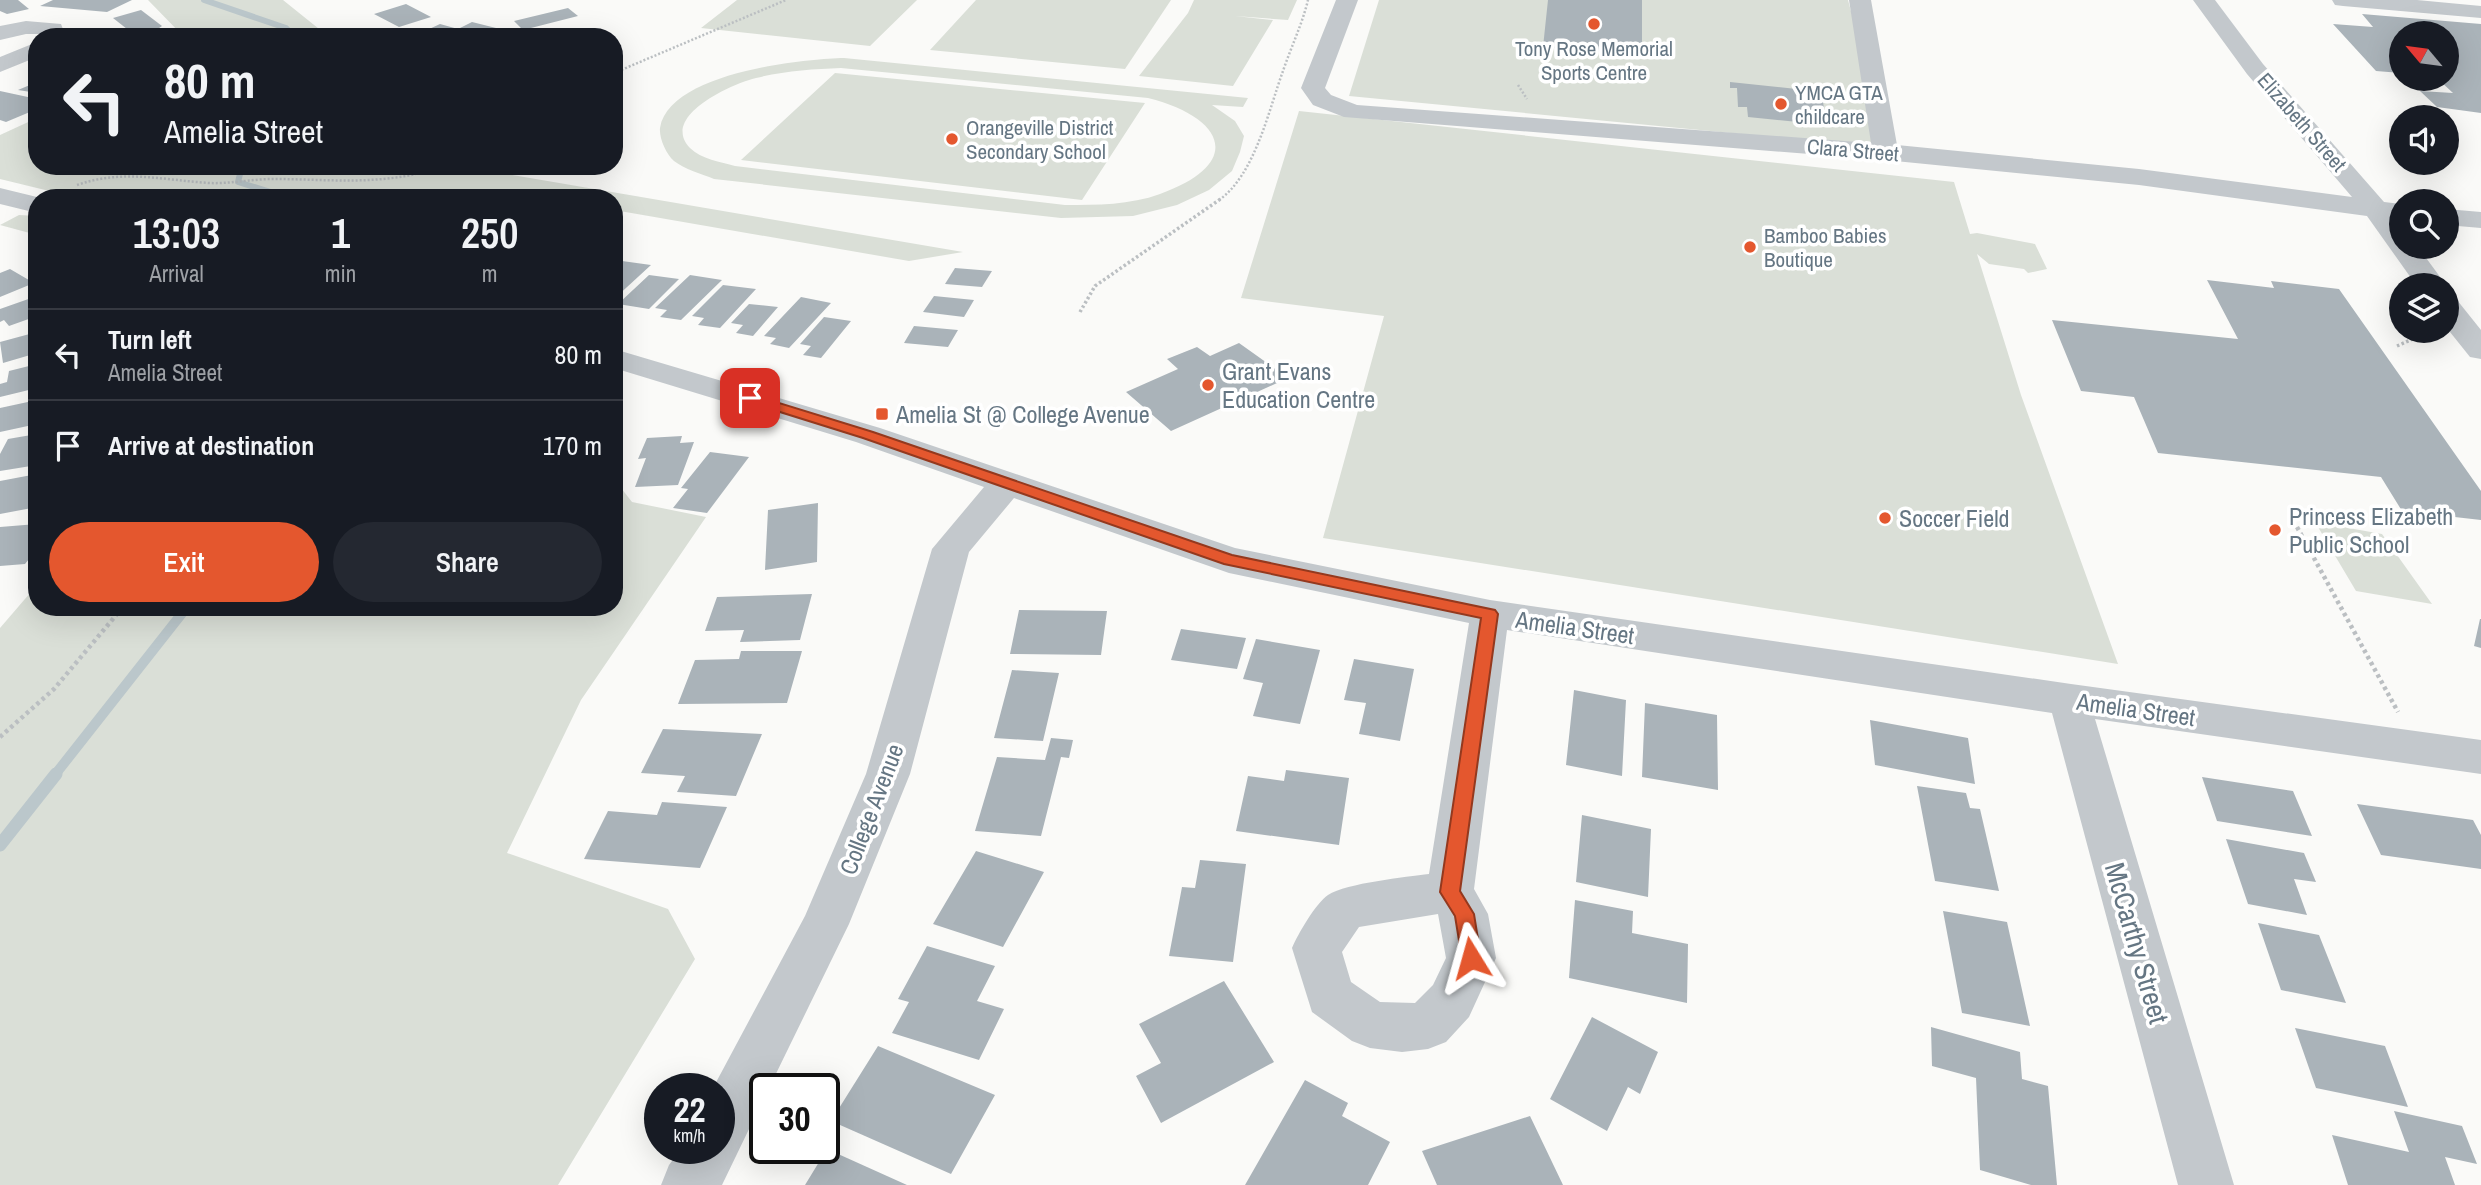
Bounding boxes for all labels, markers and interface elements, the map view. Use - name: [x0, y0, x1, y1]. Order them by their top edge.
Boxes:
- marker: Tony Rose Memorial Sports Centre: [1586, 16, 1602, 32]
- north arrow: [2389, 21, 2459, 91]
- map controls: [2389, 21, 2459, 343]
- place label: Tony Rose Memorial Sports Centre: [1515, 34, 1673, 87]
- text: 80 m: [164, 47, 256, 113]
- icon: left: [49, 56, 140, 147]
- street label: Elizabeth Street: [2251, 66, 2353, 178]
- place label: YMCA GTA childcare: [1795, 78, 1883, 131]
- marker: YMCA GTA childcare: [1773, 96, 1789, 112]
- button: sound: [2389, 105, 2459, 175]
- text: Amelia Street: [164, 110, 323, 153]
- place label: Orangeville District Secondary School: [966, 113, 1114, 166]
- marker: Orangeville District Secondary School: [944, 131, 960, 147]
- street label: Clara Street: [1806, 132, 1900, 168]
- button: search: [2389, 189, 2459, 259]
- text: 13:03: [133, 205, 220, 261]
- text: 1: [331, 205, 350, 261]
- text: 250: [461, 205, 518, 261]
- place label: Bamboo Babies Boutique: [1764, 221, 1887, 274]
- marker: Bamboo Babies Boutique: [1742, 239, 1758, 255]
- text: Arrival: [149, 258, 204, 289]
- text: min: [325, 258, 356, 289]
- text: m: [482, 258, 497, 289]
- button: layers: [2389, 273, 2459, 343]
- text: Turn left: [108, 322, 192, 357]
- icon: left: [49, 336, 87, 374]
- text: 80 m: [555, 337, 602, 372]
- place label: Grant Evans Education Centre: [1222, 355, 1375, 415]
- text: Amelia Street: [108, 357, 222, 388]
- pin: [720, 368, 780, 428]
- marker: Grant Evans Education Centre: [1200, 377, 1216, 393]
- icon: arrive: [731, 379, 769, 417]
- place label: Amelia St @ College Avenue: [895, 398, 1150, 430]
- marker: Amelia St @ College Avenue: [874, 406, 890, 422]
- icon: arrive: [49, 427, 87, 465]
- text: Arrive at destination: [108, 428, 314, 463]
- text: 170 m: [543, 428, 602, 463]
- place label: Princess Elizabeth Public School: [2289, 500, 2453, 560]
- place label: Soccer Field: [1899, 502, 2009, 534]
- marker: Soccer Field: [1877, 510, 1893, 526]
- button: Exit: [49, 522, 319, 602]
- button: Share: [333, 522, 602, 602]
- marker: Princess Elizabeth Public School: [2267, 522, 2283, 538]
- street label: Amelia Street: [1513, 603, 1637, 651]
- street label: Amelia Street: [2074, 685, 2198, 733]
- street label: College Avenue: [831, 739, 911, 879]
- street label: McCarthy Street: [2096, 858, 2178, 1028]
- position arrow: [1434, 921, 1508, 995]
- speed limit sign: 30: [749, 1073, 840, 1164]
- text: 22: [674, 1086, 705, 1133]
- text: km/h: [674, 1123, 706, 1148]

